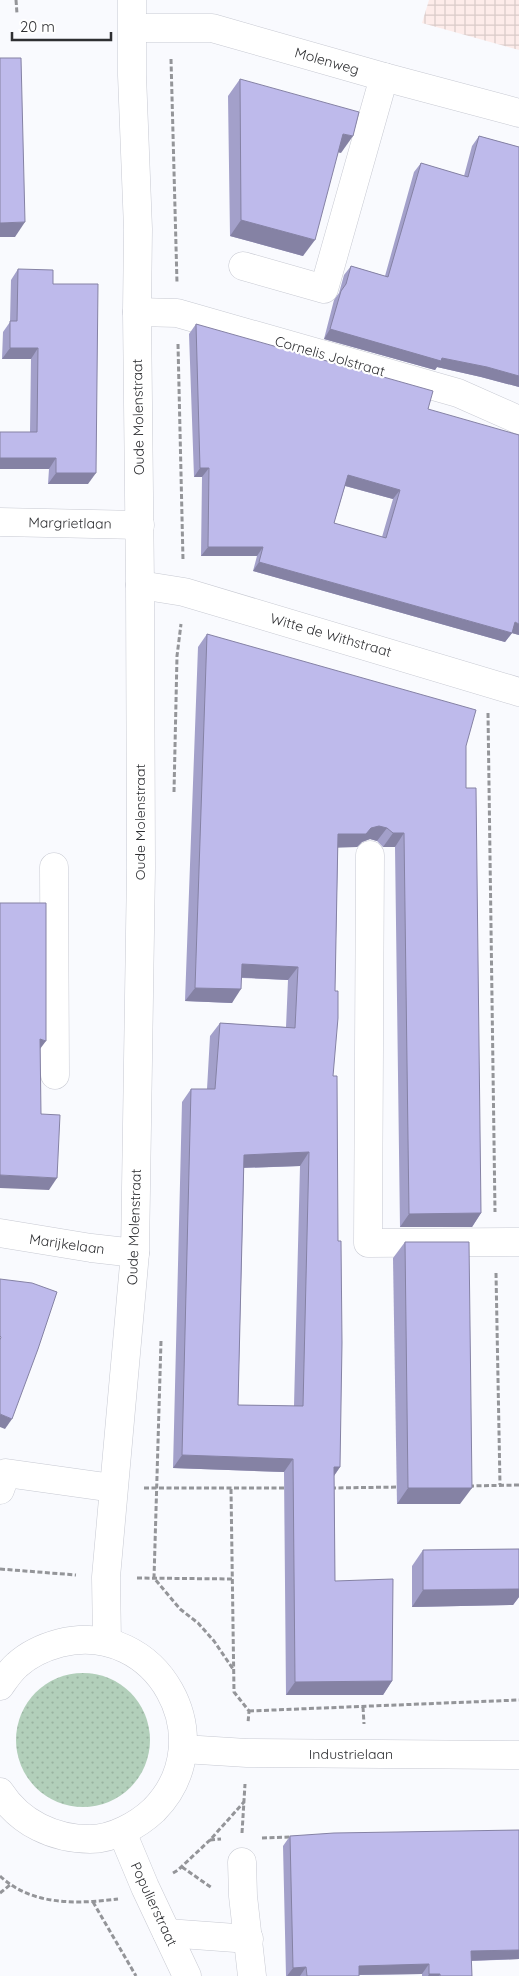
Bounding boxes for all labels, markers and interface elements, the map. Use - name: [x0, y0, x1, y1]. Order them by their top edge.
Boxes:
- scale bar: [12, 10, 111, 42]
- text: 20 m: [20, 17, 55, 36]
- street label: Molenweg: [293, 43, 361, 79]
- street label: Cornelis Jolstraat: [273, 332, 387, 380]
- street label: Oude Molenstraat: [128, 358, 148, 475]
- street label: Margrietlaan: [28, 513, 112, 533]
- street label: Witte de Withstraat: [268, 609, 394, 661]
- street label: Oude Molenstraat: [131, 764, 149, 880]
- street label: Oude Molenstraat: [123, 1168, 145, 1285]
- street label: Marijkelaan: [28, 1230, 106, 1258]
- street label: Industrielaan: [309, 1745, 393, 1763]
- street label: Populierstraat: [127, 1859, 181, 1949]

